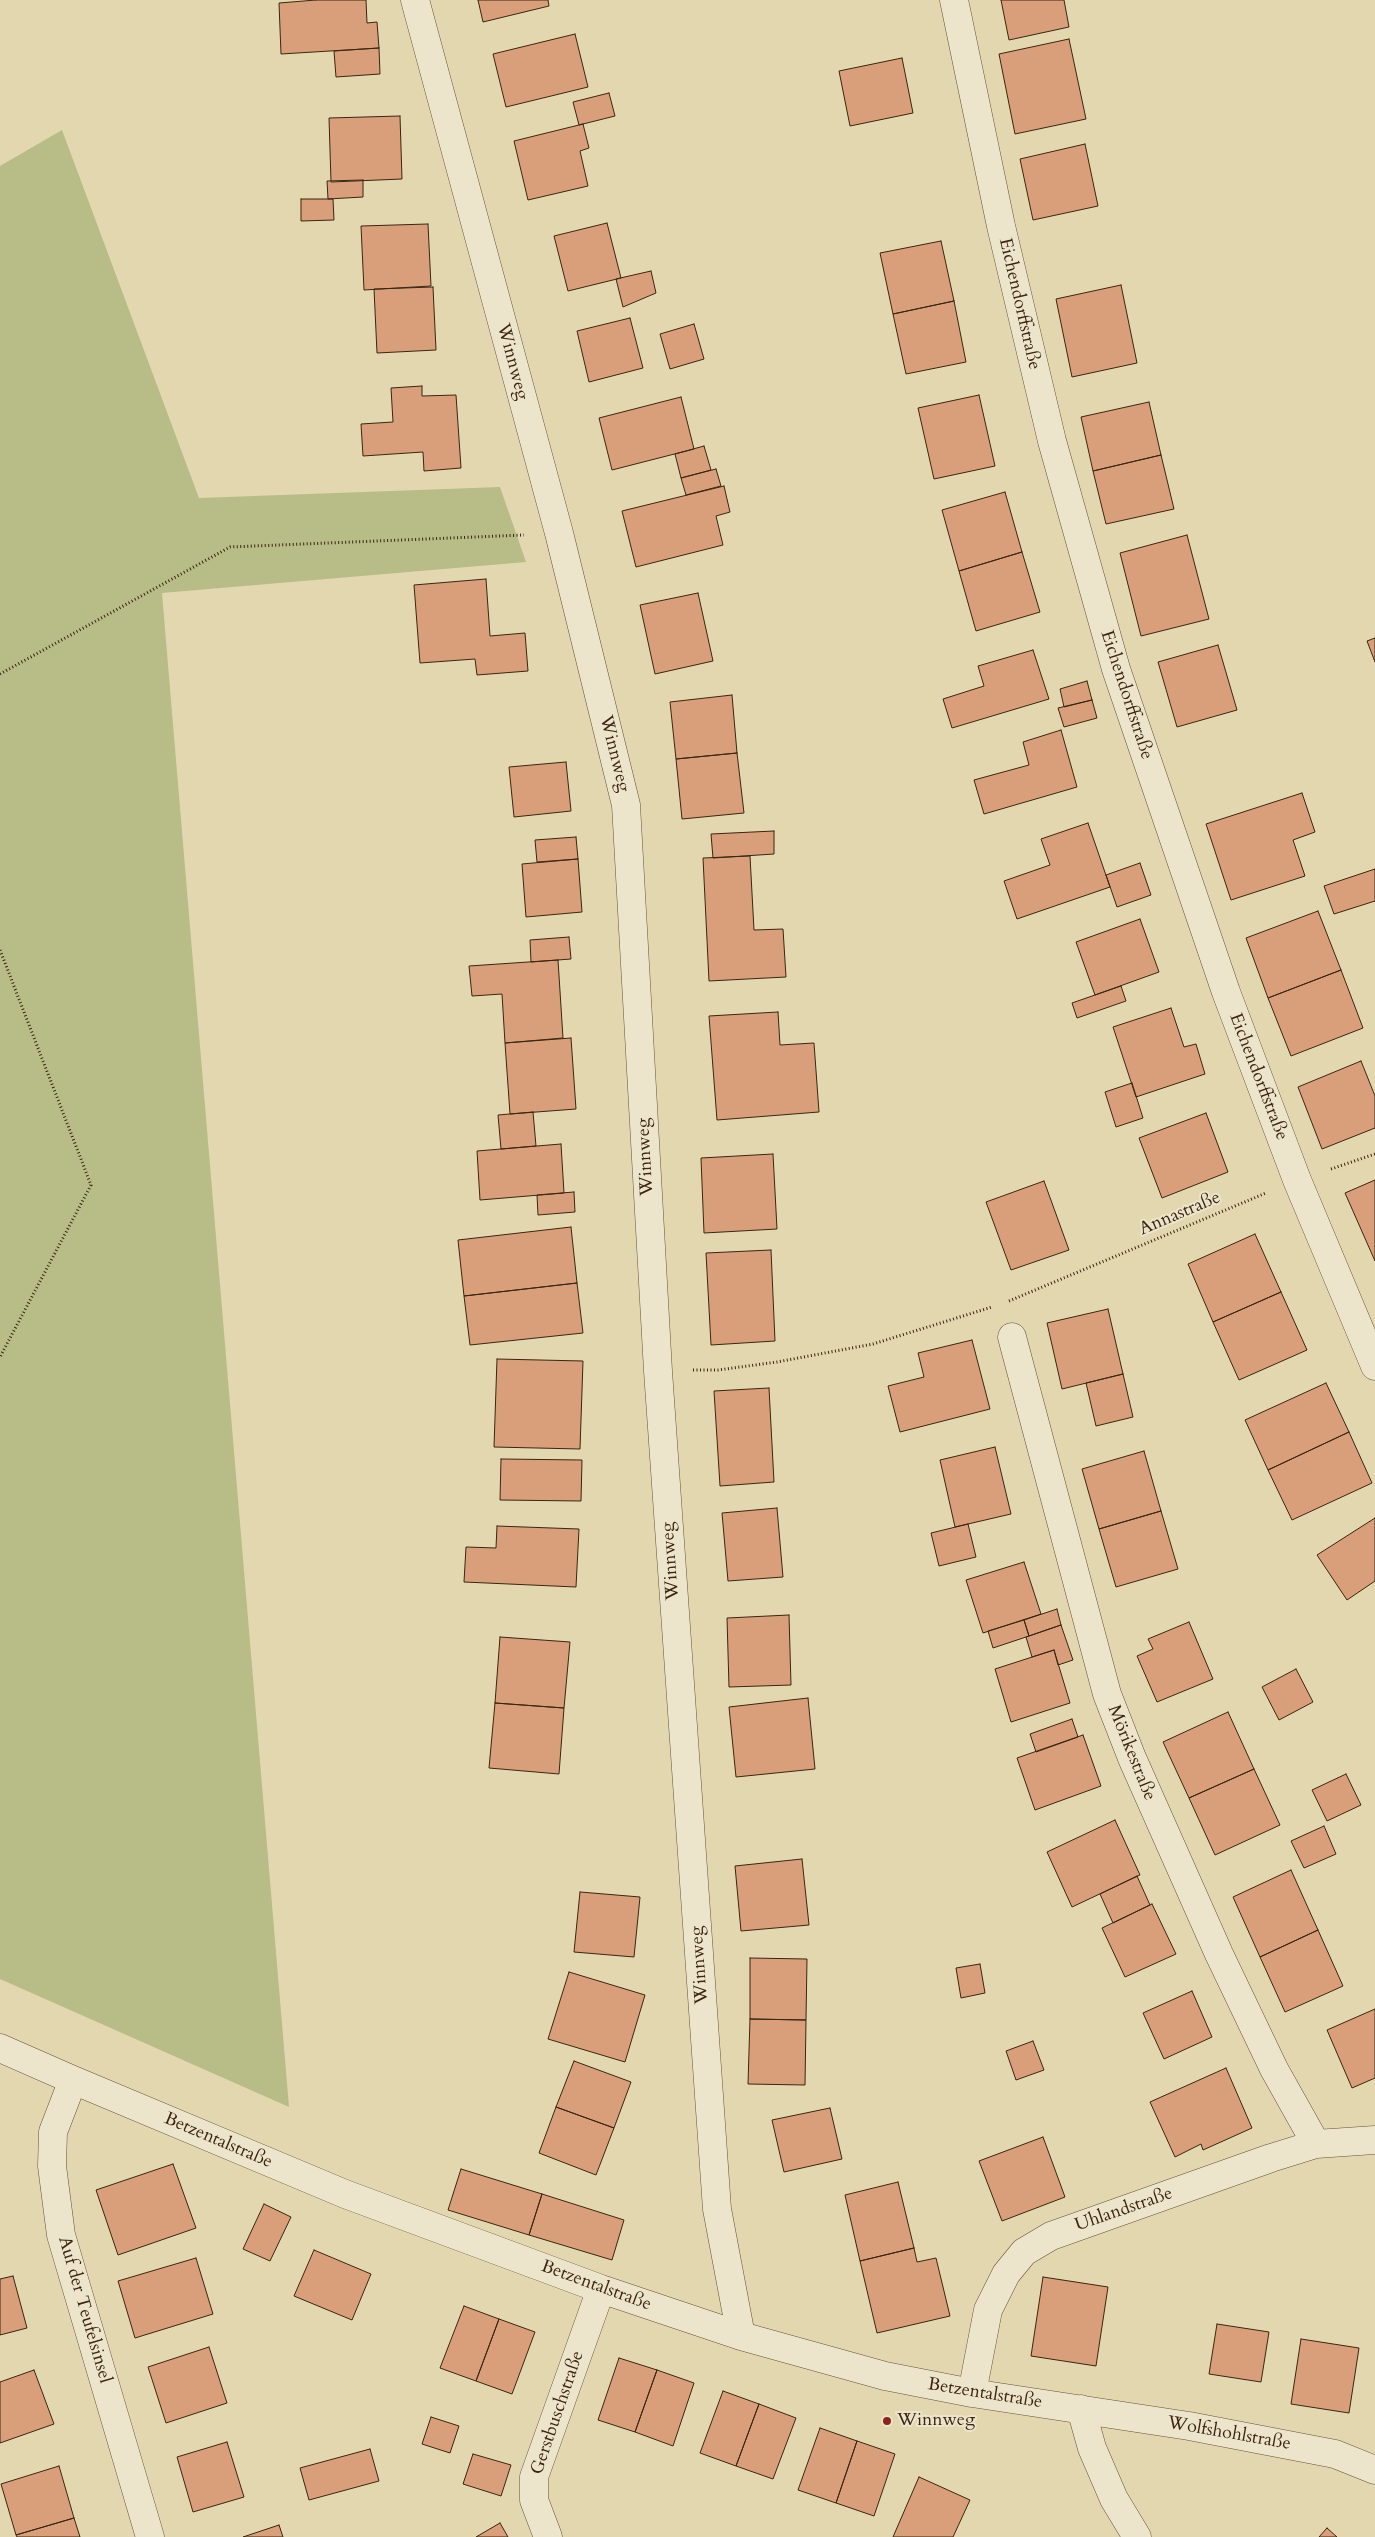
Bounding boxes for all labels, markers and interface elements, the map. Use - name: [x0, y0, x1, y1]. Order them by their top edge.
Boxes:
- street label: Eichendorffstraße: [993, 236, 1045, 372]
- street label: Winnweg: [491, 321, 533, 403]
- street label: Eichendorffstraße: [1095, 628, 1157, 762]
- street label: Winnweg: [594, 713, 634, 795]
- street label: Eichendorffstraße: [1224, 1010, 1292, 1144]
- street label: Winnweg: [633, 1117, 659, 1197]
- street label: Annastraße: [1136, 1187, 1224, 1241]
- street label: Winnweg: [658, 1521, 684, 1601]
- street label: Mörikestraße: [1102, 1702, 1160, 1804]
- street label: Winnweg: [687, 1925, 713, 2005]
- street label: Betzentalstraße: [161, 2108, 275, 2174]
- street label: Uhlandstraße: [1072, 2183, 1176, 2237]
- street label: Auf der Teufelsinsel: [53, 2234, 115, 2386]
- street label: Betzentalstraße: [538, 2256, 654, 2316]
- street label: Gerstbuschstraße: [527, 2348, 589, 2478]
- street label: Betzentalstraße: [926, 2374, 1044, 2414]
- place label: Winnweg: [897, 2410, 975, 2432]
- street label: Wolfshohlstraße: [1166, 2413, 1292, 2455]
- marker: Winnweg: [881, 2415, 893, 2427]

